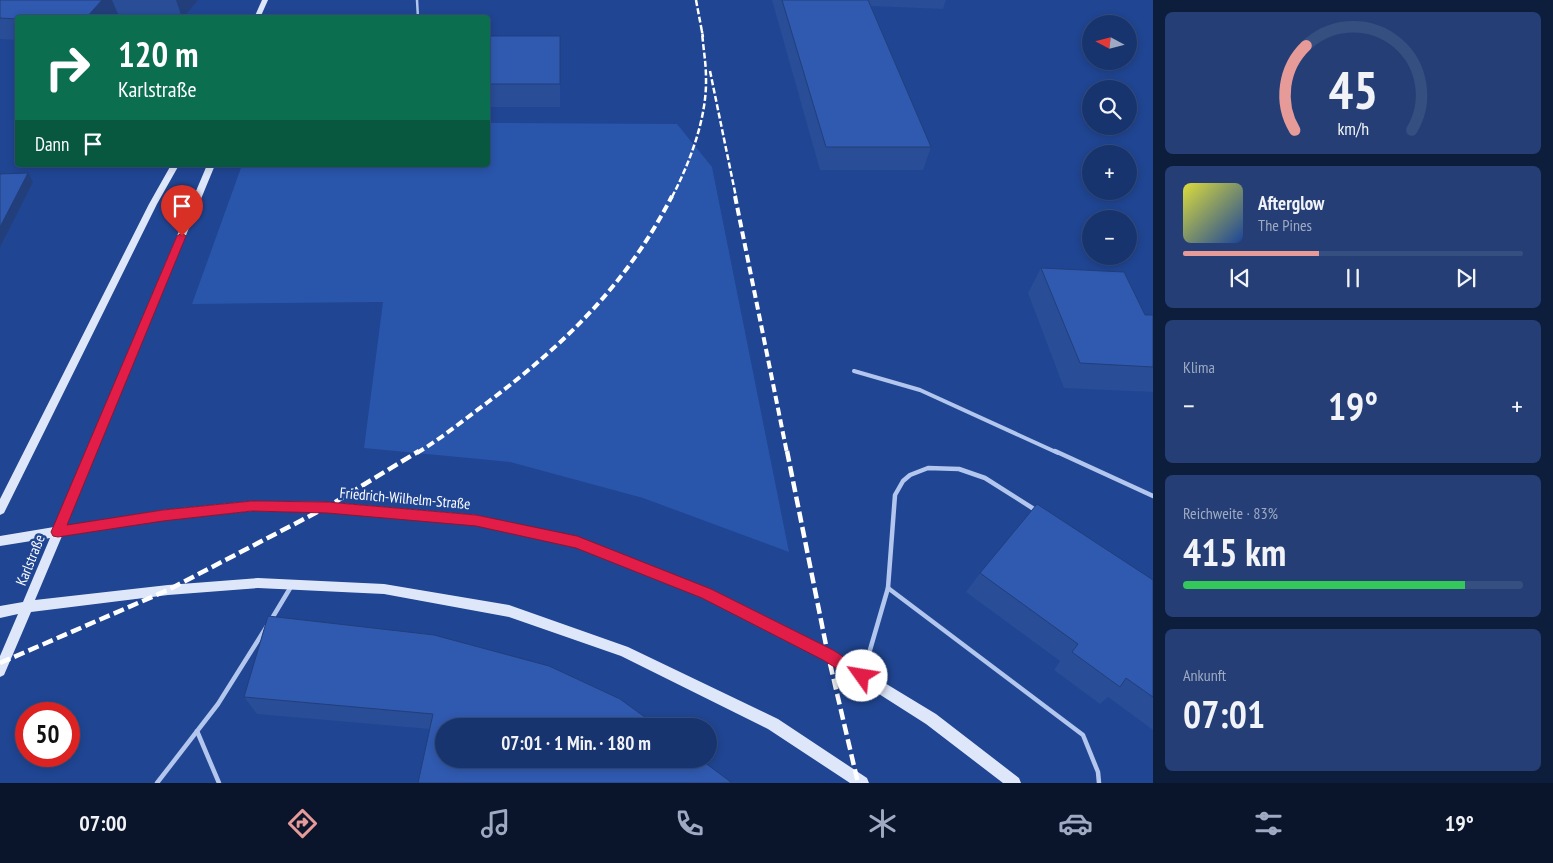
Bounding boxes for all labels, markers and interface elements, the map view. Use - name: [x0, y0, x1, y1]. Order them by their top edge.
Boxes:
- north arrow: [1082, 15, 1138, 70]
- map controls: [1082, 15, 1137, 265]
- text: 120 m: [118, 31, 199, 77]
- icon: right: [35, 35, 100, 100]
- text: 45: [1328, 56, 1378, 123]
- text: Karlstraße: [118, 75, 196, 103]
- button: search: [1082, 80, 1137, 135]
- text: km/h: [1337, 117, 1369, 140]
- icon: arrive: [79, 130, 107, 158]
- text: Dann: [35, 132, 69, 156]
- button: +: [1082, 145, 1137, 200]
- pin: [161, 185, 203, 236]
- text: Afterglow: [1258, 191, 1324, 215]
- icon: arrive: [168, 192, 196, 220]
- button: −: [1082, 210, 1137, 265]
- text: The Pines: [1258, 215, 1312, 235]
- icon: previous: [1226, 264, 1254, 292]
- icon: pause: [1339, 264, 1367, 292]
- icon: next: [1452, 264, 1480, 292]
- text: Klima: [1183, 357, 1215, 377]
- text: 19°: [1328, 381, 1378, 430]
- text: −: [1183, 387, 1195, 424]
- text: +: [1511, 387, 1523, 424]
- street label: Friedrich-Wilhelm-Straße: [339, 483, 471, 513]
- text: Reichweite · 83%: [1183, 503, 1278, 523]
- text: 415 km: [1183, 527, 1286, 576]
- street label: Karlstraße: [11, 532, 49, 588]
- position arrow: [835, 649, 887, 701]
- text: Ankunft: [1183, 665, 1226, 685]
- text: 07:01: [1183, 689, 1265, 738]
- speed limit sign: 50: [15, 702, 80, 767]
- text: 07:01 · 1 Min. · 180 m: [501, 731, 651, 755]
- icon: directions: [285, 806, 320, 841]
- icon: music: [478, 806, 513, 841]
- icon: phone: [672, 806, 707, 841]
- icon: climate: [865, 806, 900, 841]
- icon: car: [1058, 806, 1093, 841]
- icon: filters: [1251, 806, 1286, 841]
- text: 07:00: [79, 809, 127, 837]
- text: 19°: [1445, 809, 1474, 837]

